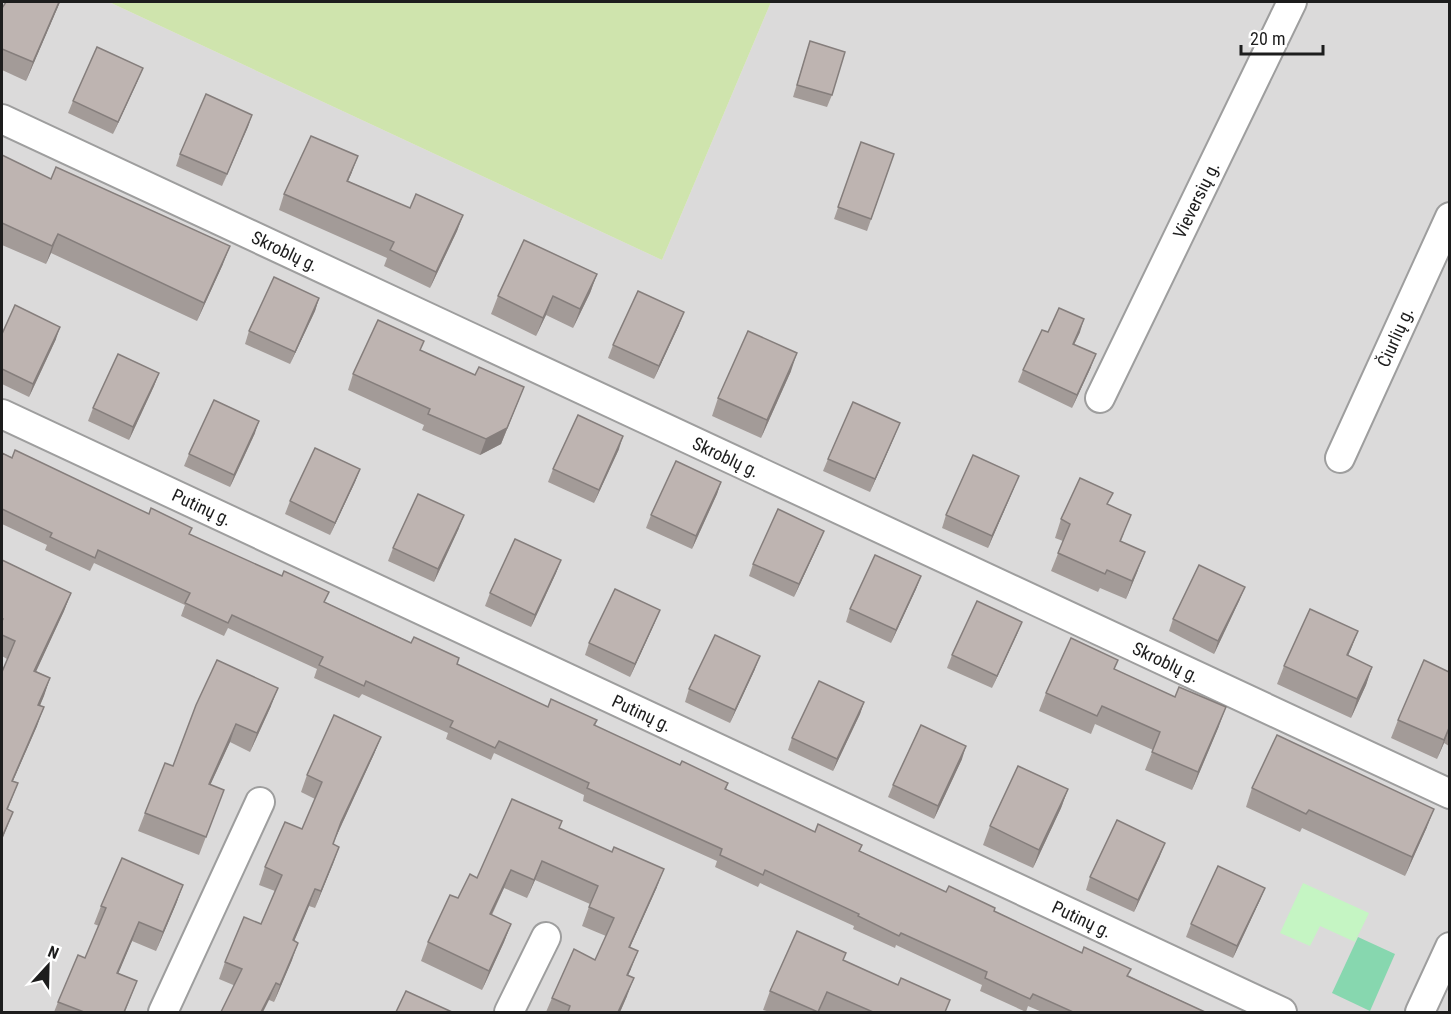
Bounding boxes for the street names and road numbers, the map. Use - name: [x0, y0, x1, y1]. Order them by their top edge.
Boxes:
- street label: Vieversių g.: [1168, 158, 1224, 242]
- street label: Skroblų g.: [248, 226, 322, 276]
- street label: Čiurlių g.: [1373, 304, 1417, 370]
- street label: Skroblų g.: [689, 432, 763, 482]
- street label: Putinų g.: [169, 484, 235, 530]
- street label: Skroblų g.: [1129, 637, 1203, 687]
- street label: Putinų g.: [609, 690, 675, 736]
- street label: Putinų g.: [1049, 896, 1115, 942]

